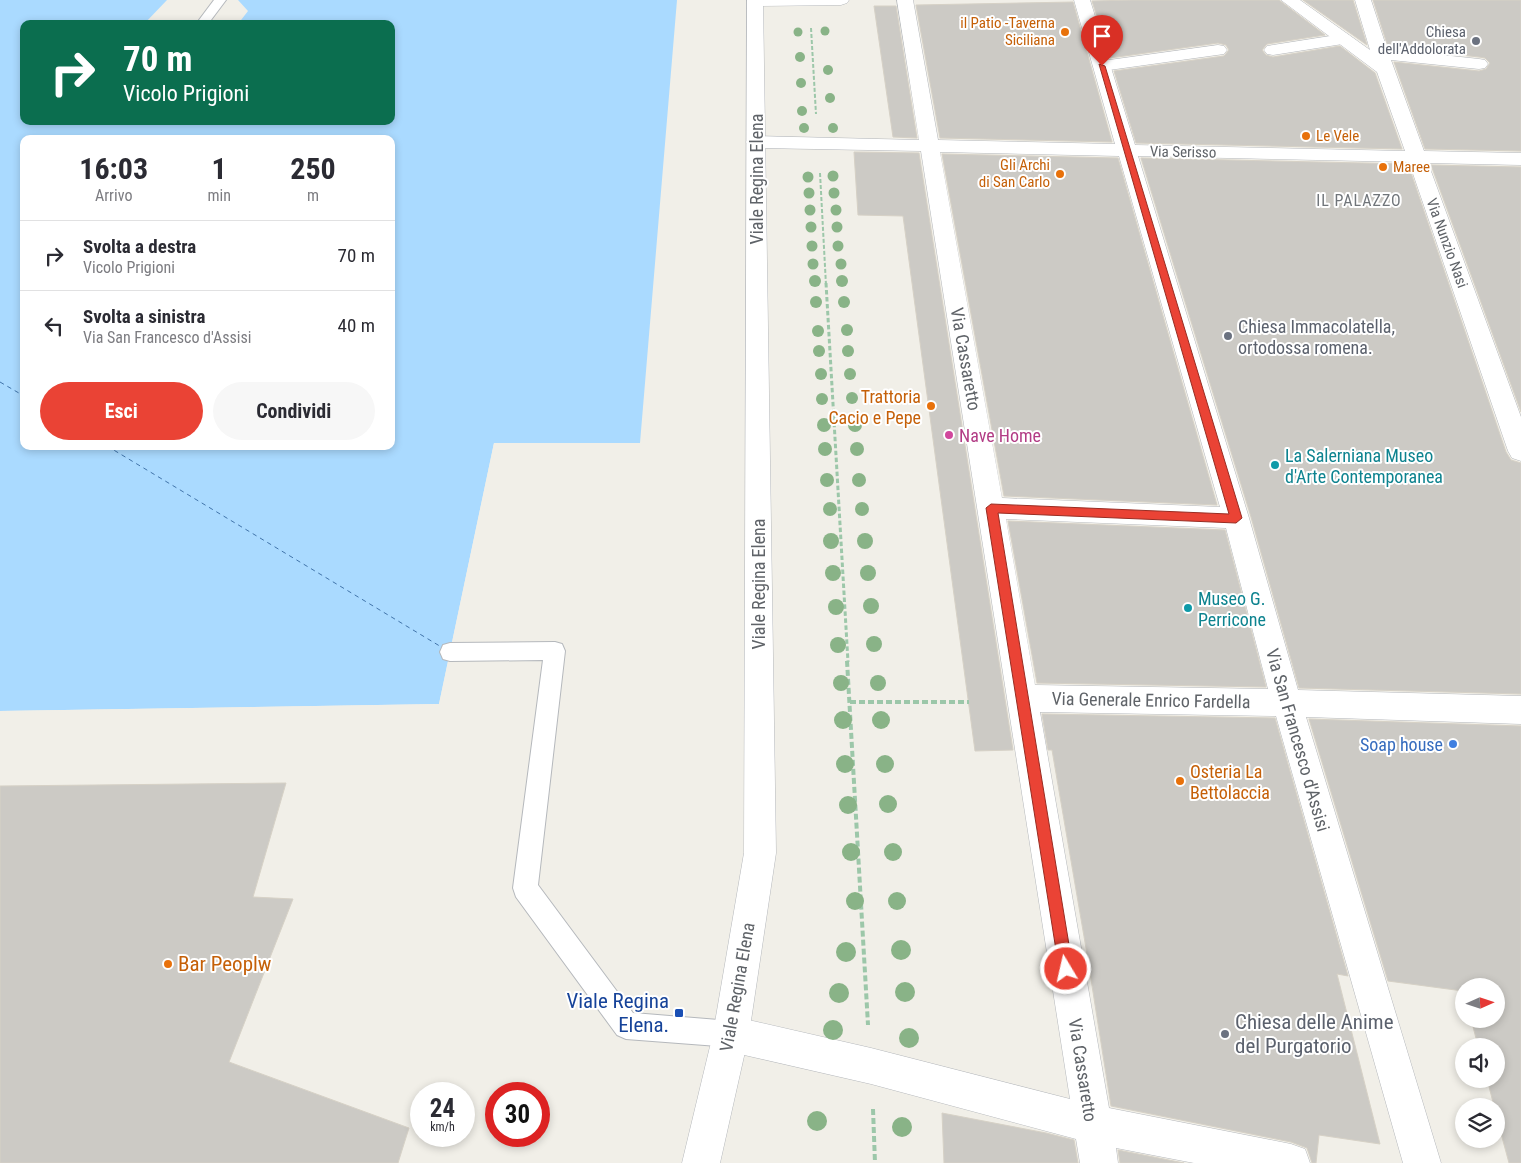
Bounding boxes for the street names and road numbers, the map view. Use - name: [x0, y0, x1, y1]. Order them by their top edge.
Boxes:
- street label: Viale Regina Elena: [746, 114, 767, 244]
- street label: Via Serisso: [1150, 142, 1216, 162]
- street label: Via Nunzio Nasi: [1422, 196, 1472, 290]
- street label: Via Cassaretto: [947, 306, 985, 412]
- street label: Viale Regina Elena: [748, 519, 769, 649]
- street label: Via San Francesco d'Assisi: [1262, 646, 1334, 834]
- street label: Via Generale Enrico Fardella: [1051, 688, 1251, 712]
- street label: Viale Regina Elena: [715, 921, 759, 1053]
- street label: Via Cassaretto: [1064, 1017, 1102, 1123]

